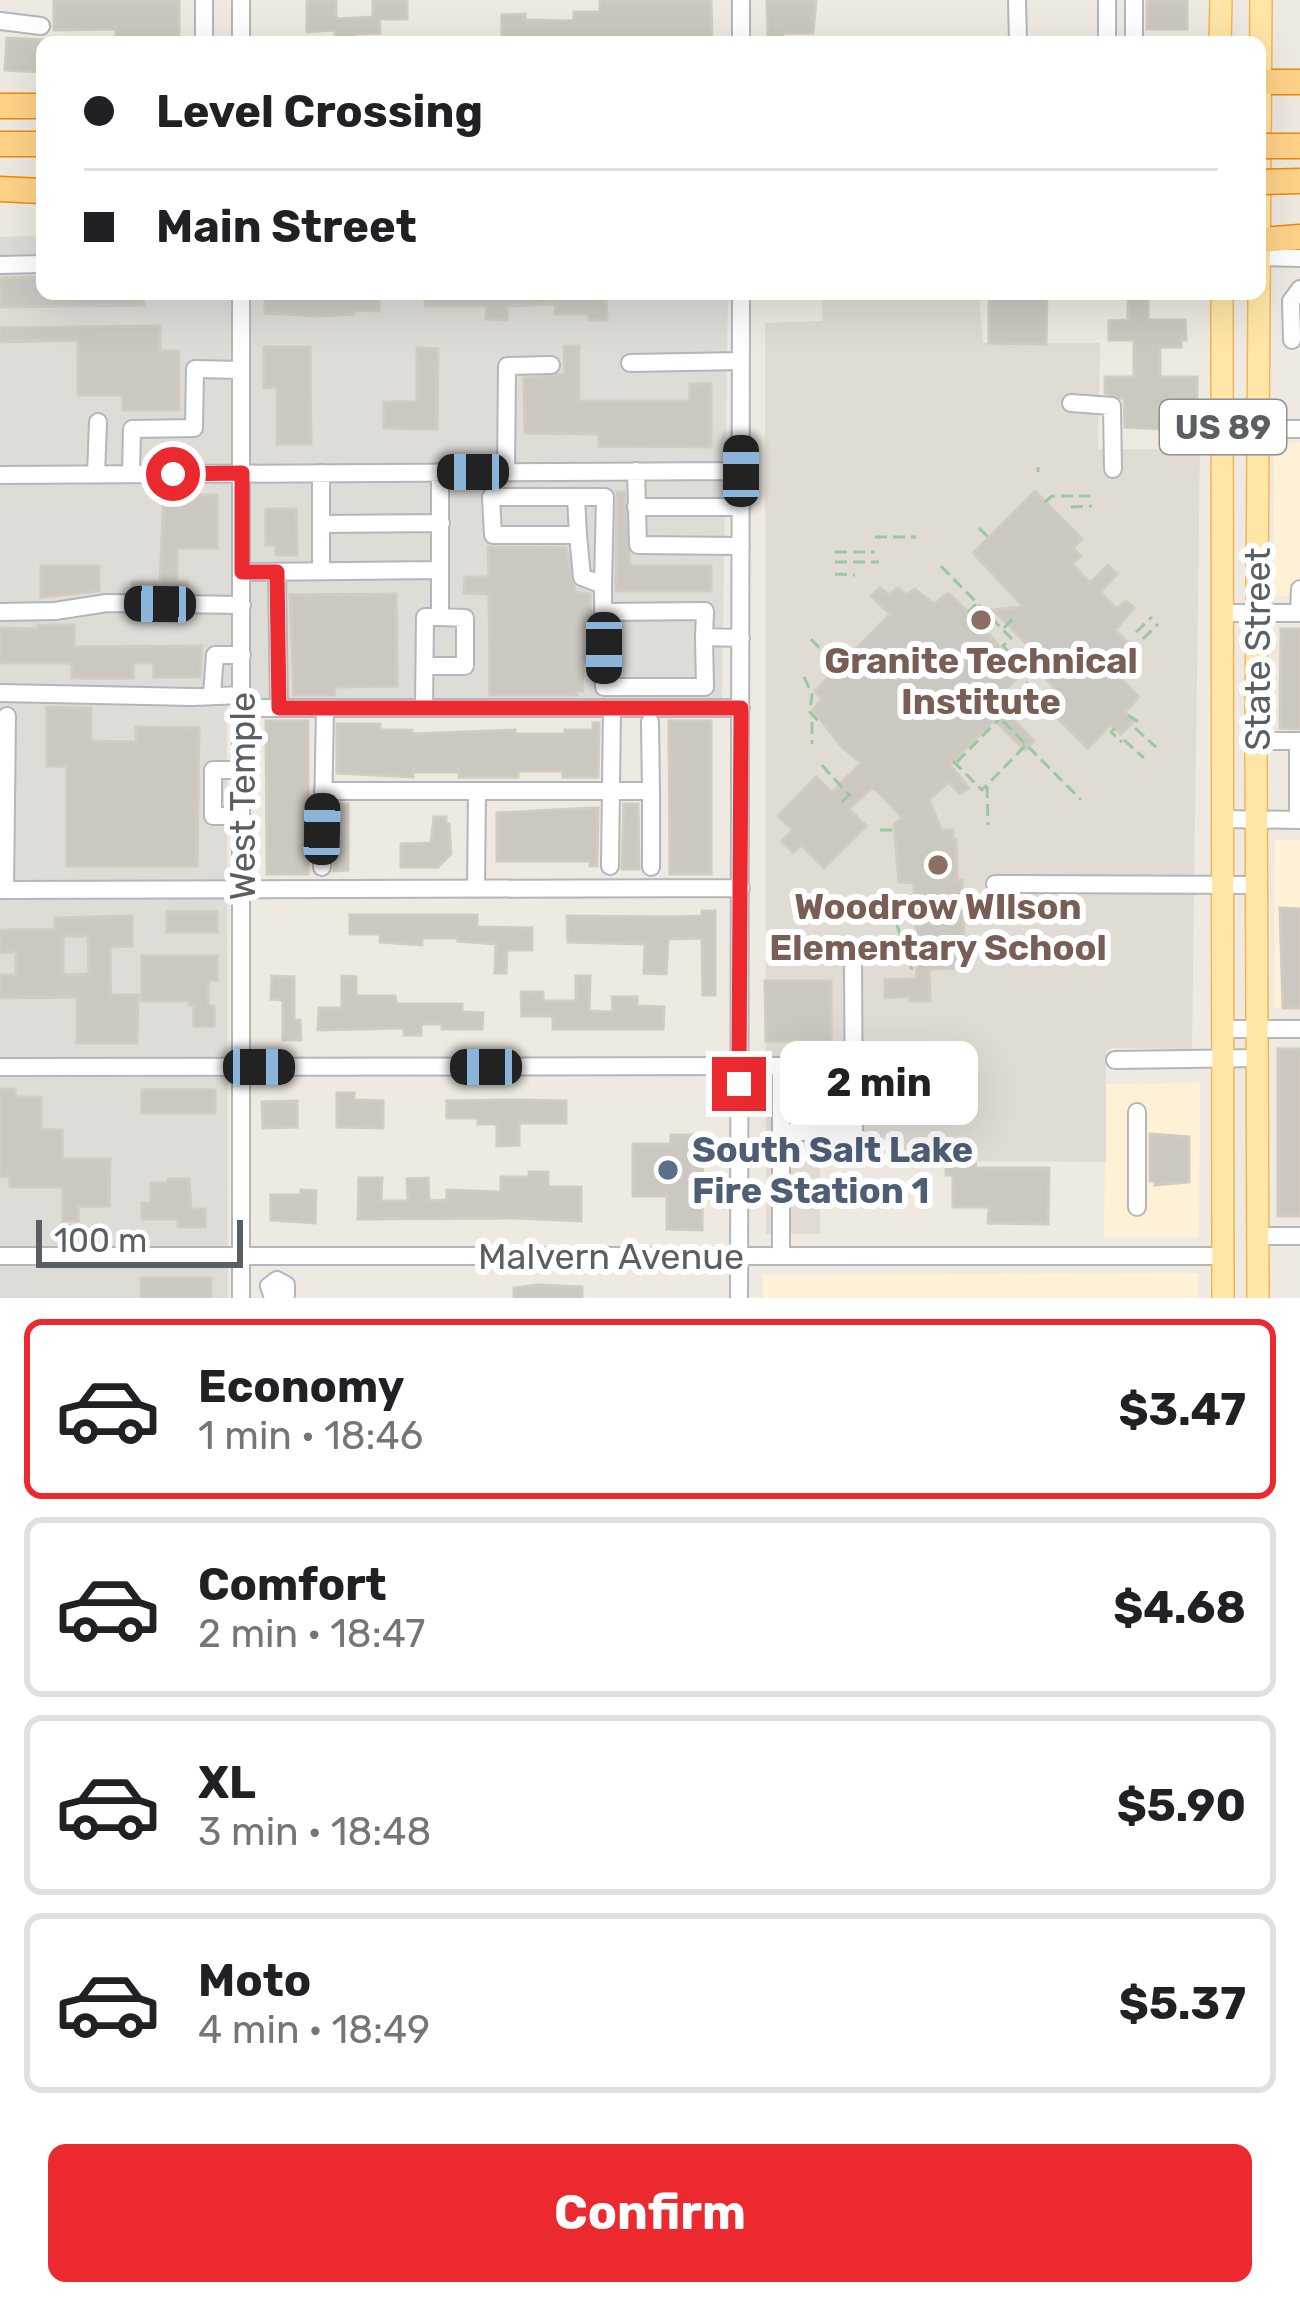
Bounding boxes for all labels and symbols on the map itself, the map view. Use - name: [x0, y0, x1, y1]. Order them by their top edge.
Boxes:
- road number: US 89: [1160, 400, 1286, 454]
- car: [723, 435, 759, 507]
- route start: [146, 447, 200, 501]
- car: [437, 454, 509, 490]
- street label: State Street: [1236, 547, 1279, 751]
- car: [124, 585, 196, 623]
- marker: Granite Technical Institute: [968, 607, 994, 633]
- car: [586, 612, 622, 684]
- place label: Granite Technical Institute: [824, 639, 1138, 723]
- street label: West Temple: [221, 692, 264, 900]
- car: [303, 793, 341, 865]
- marker: Woodrow WIlson Elementary School: [925, 852, 951, 878]
- place label: Woodrow WIlson Elementary School: [769, 885, 1107, 969]
- callout: 2 min: [781, 1042, 979, 1126]
- car: [223, 1049, 295, 1085]
- car: [450, 1049, 522, 1085]
- route end: [712, 1057, 766, 1111]
- place label: South Salt Lake Fire Station 1: [692, 1128, 973, 1212]
- marker: South Salt Lake Fire Station 1: [655, 1157, 681, 1183]
- scale bar: [36, 1214, 243, 1267]
- street label: Malvern Avenue: [478, 1235, 744, 1278]

